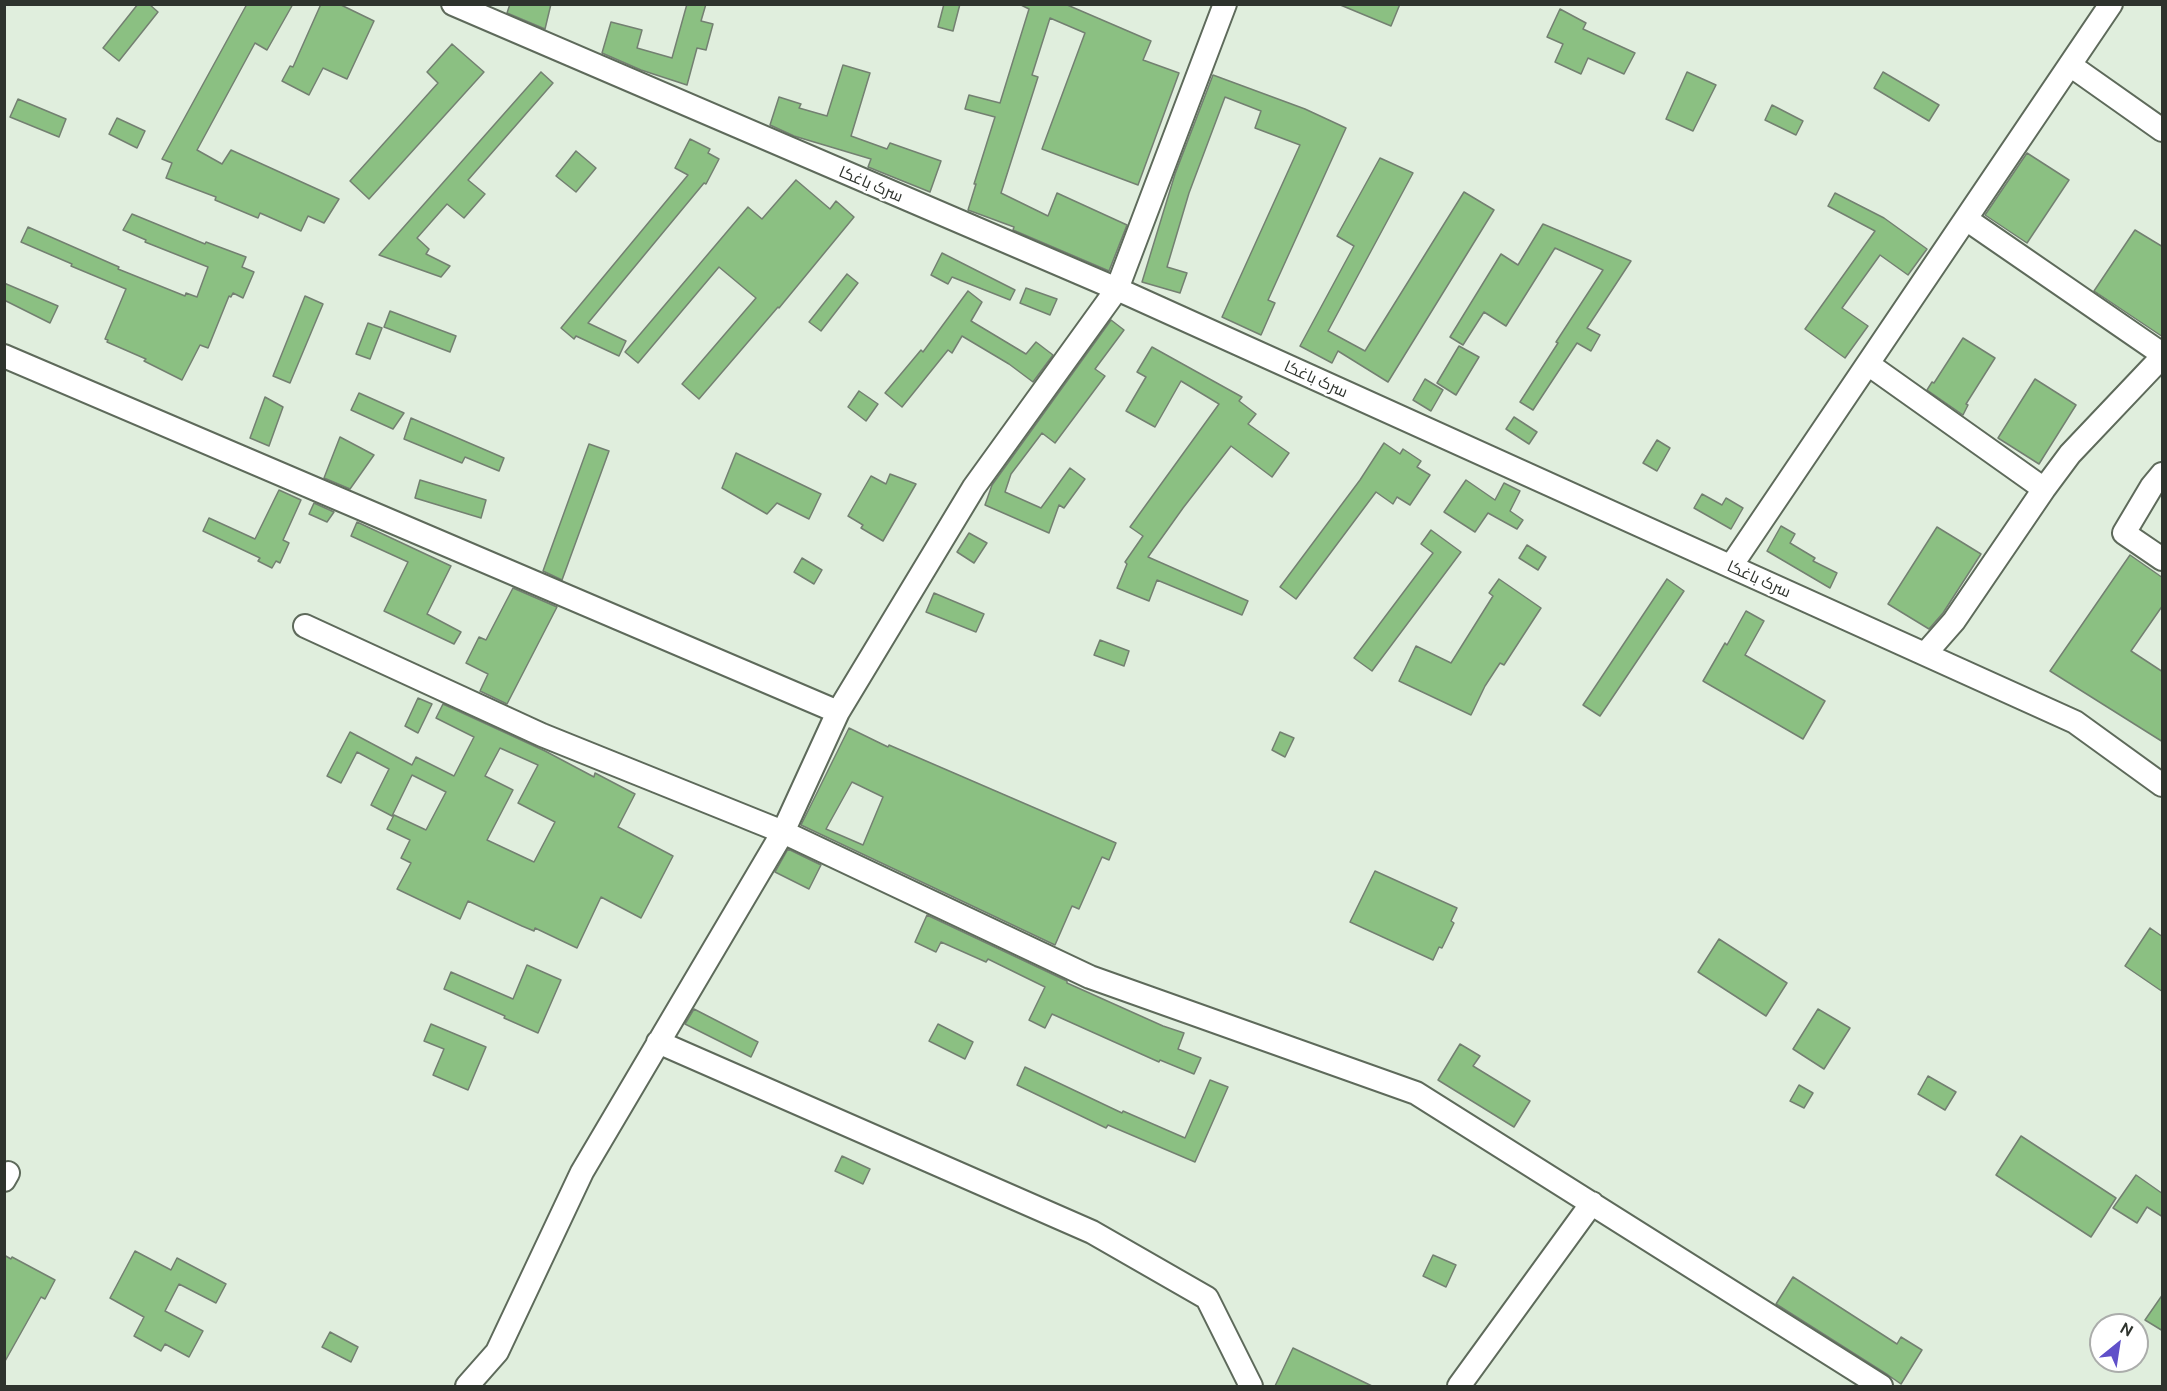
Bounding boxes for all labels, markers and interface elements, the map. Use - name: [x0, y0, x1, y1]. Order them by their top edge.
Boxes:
- street label: سرک باغکا: [836, 162, 906, 206]
- street label: سرک باغکا: [1281, 356, 1351, 402]
- street label: سرک باغکا: [1724, 556, 1794, 602]
- north arrow: [2089, 1313, 2149, 1373]
- text: N: [2117, 1318, 2137, 1340]

